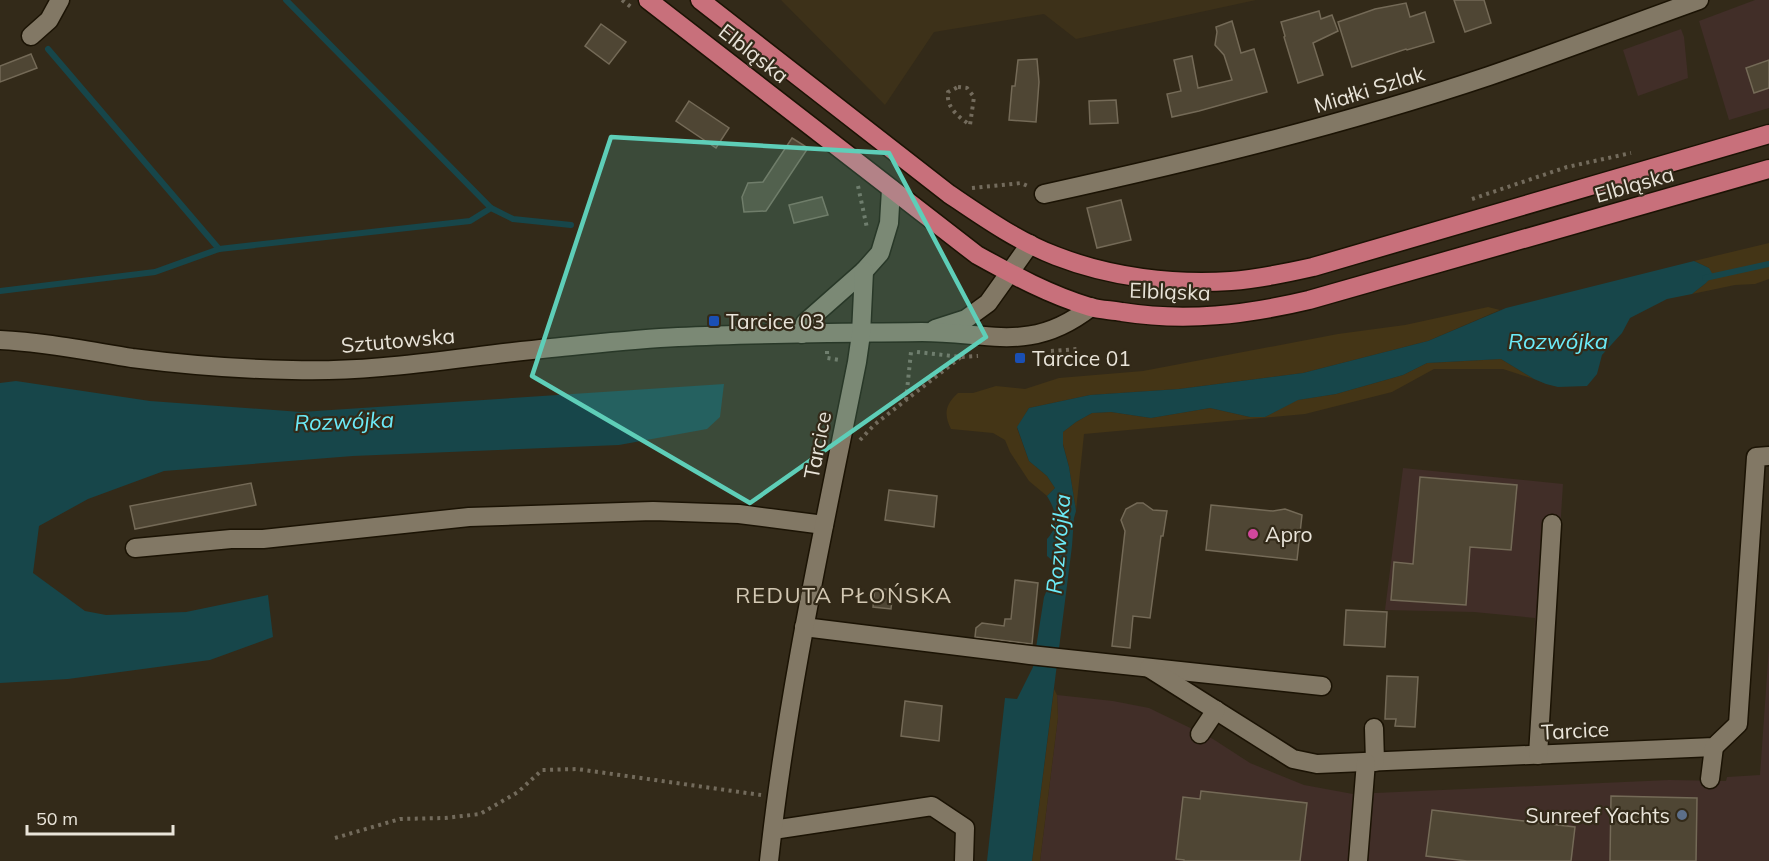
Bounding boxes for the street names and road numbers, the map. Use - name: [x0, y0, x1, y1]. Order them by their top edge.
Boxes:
- street label: Elbląska: [714, 18, 794, 88]
- street label: Miałki Szlak: [1311, 60, 1428, 118]
- street label: Elbląska: [1591, 160, 1677, 208]
- street label: Elbląska: [1129, 277, 1211, 305]
- street label: Sztutowska: [340, 322, 456, 358]
- street label: Tarcice: [798, 409, 836, 481]
- street label: Tarcice: [1540, 715, 1610, 745]

